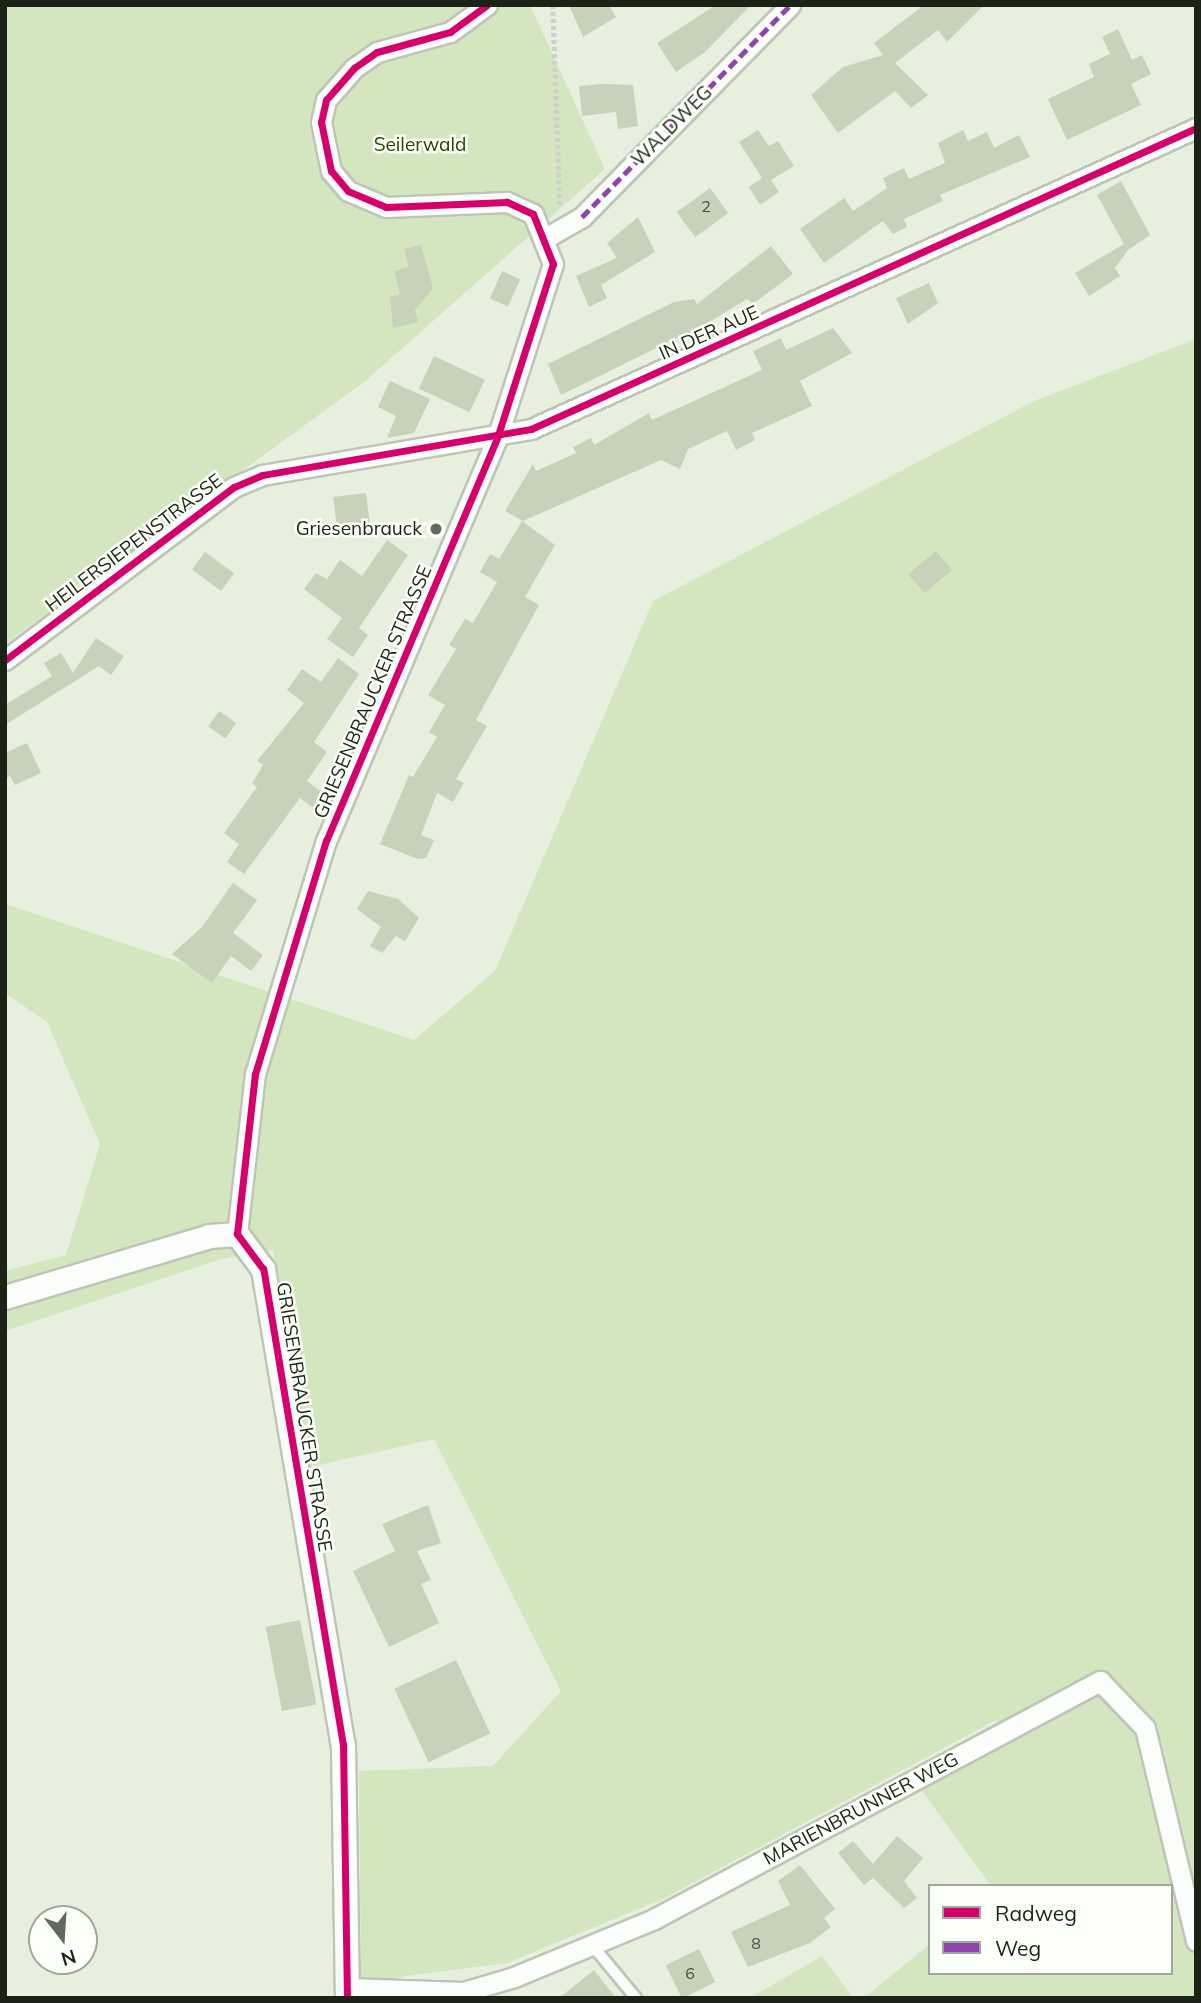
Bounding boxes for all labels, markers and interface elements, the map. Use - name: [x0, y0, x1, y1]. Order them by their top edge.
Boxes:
- street label: WALDWEG: [627, 81, 717, 171]
- park label: Seilerwald: [374, 134, 466, 156]
- house number: 2: [701, 196, 711, 216]
- street label: IN DER AUE: [656, 301, 762, 365]
- street label: HEILERSIEPENSTRASSE: [41, 469, 227, 617]
- place label: Griesenbrauck: [296, 518, 422, 540]
- marker: Griesenbrauck: [428, 521, 444, 537]
- street label: GRIESENBRAUCKER STRASSE: [309, 562, 437, 822]
- street label: GRIESENBRAUCKER STRASSE: [271, 1281, 337, 1553]
- street label: MARIENBRUNNER WEG: [760, 1748, 962, 1870]
- legend: [928, 1884, 1173, 1975]
- text: Radweg: [995, 1900, 1077, 1926]
- north arrow: [28, 1905, 98, 1975]
- house number: 8: [751, 1933, 761, 1953]
- text: Weg: [995, 1935, 1041, 1961]
- text: N: [58, 1945, 79, 1972]
- house number: 6: [685, 1963, 695, 1983]

